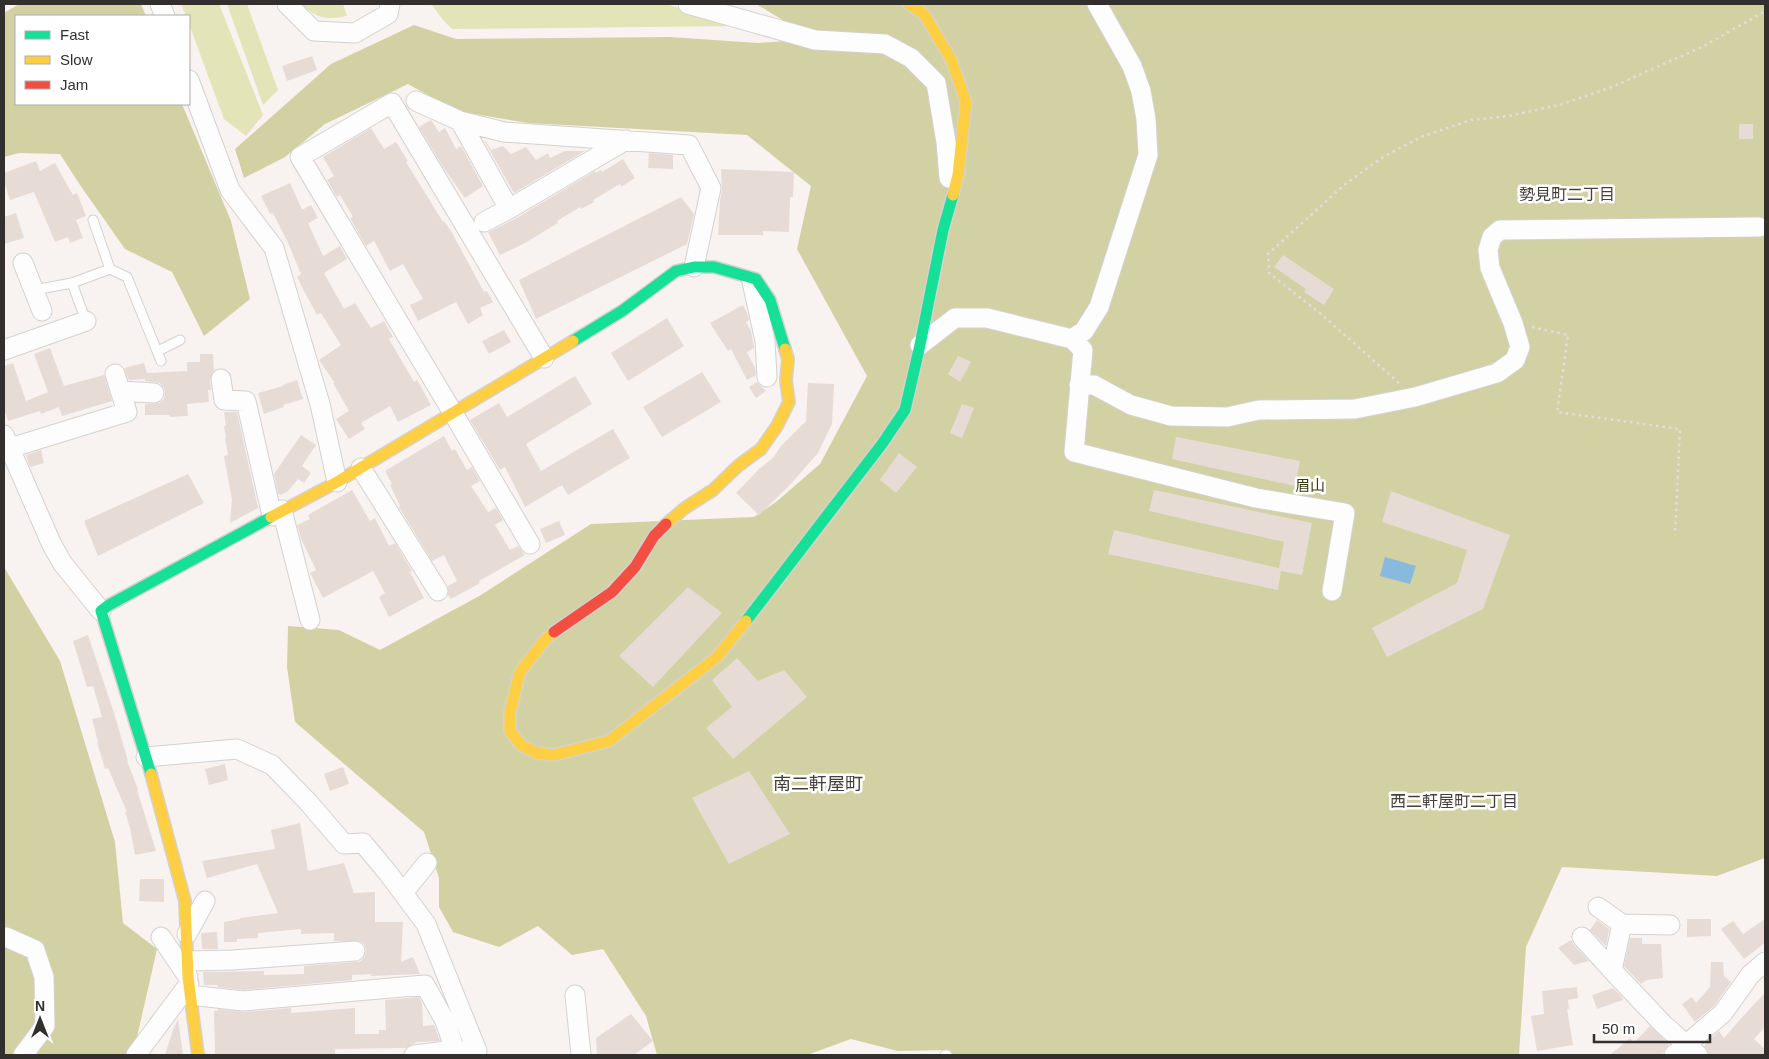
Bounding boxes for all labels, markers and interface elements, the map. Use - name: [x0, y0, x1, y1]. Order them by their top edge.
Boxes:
- legend: [15, 15, 190, 105]
- text: Fast: [60, 26, 90, 43]
- text: Slow: [60, 51, 93, 68]
- text: Jam: [60, 76, 88, 93]
- district label: 勢見町二丁目: [1519, 186, 1615, 203]
- park label: 眉山: [1295, 477, 1325, 494]
- district label: 南二軒屋町: [773, 774, 863, 794]
- district label: 西二軒屋町二丁目: [1390, 793, 1518, 810]
- north arrow: [15, 994, 65, 1044]
- text: N: [35, 998, 45, 1014]
- scale bar: [1594, 1012, 1710, 1044]
- text: 50 m: [1602, 1020, 1635, 1037]

